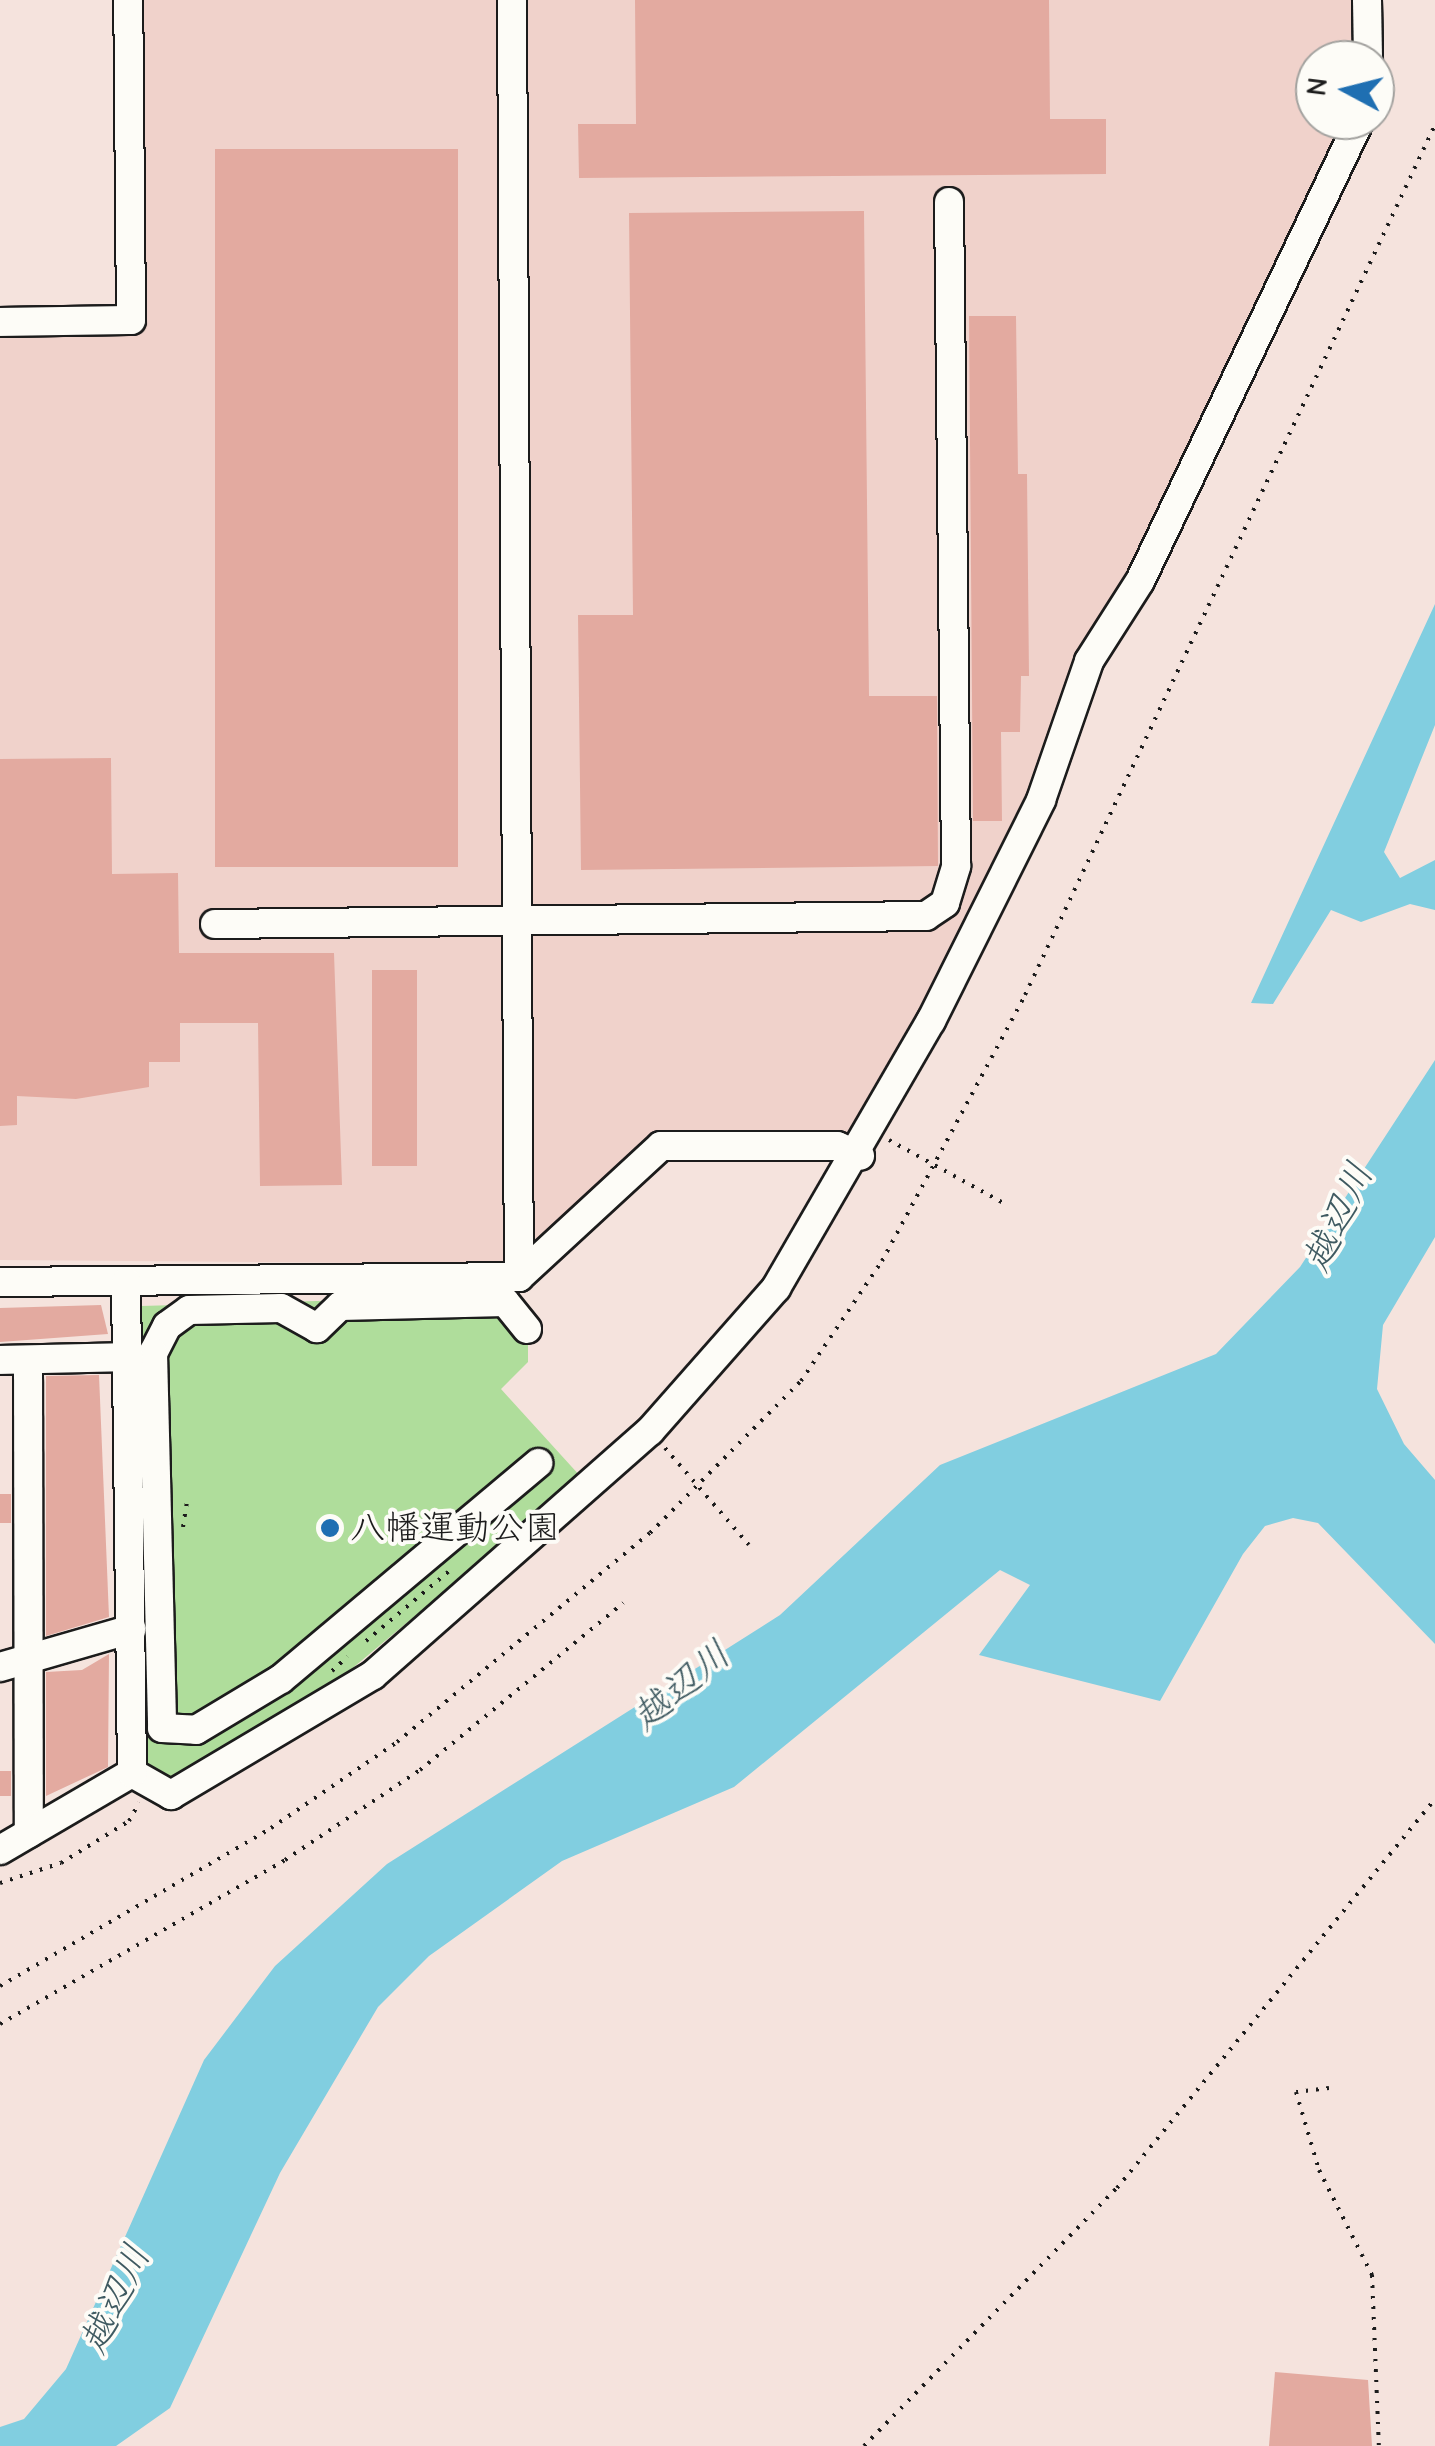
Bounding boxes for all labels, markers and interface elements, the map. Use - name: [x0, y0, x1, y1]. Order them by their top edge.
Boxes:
- north arrow: [1295, 40, 1395, 140]
- text: N: [1300, 76, 1334, 98]
- water label: 越辺川: [1294, 1156, 1384, 1278]
- place label: 八幡運動公園: [350, 1507, 560, 1549]
- marker: 八幡運動公園: [319, 1517, 341, 1539]
- water label: 越辺川: [624, 1632, 740, 1740]
- water label: 越辺川: [71, 2238, 161, 2360]

